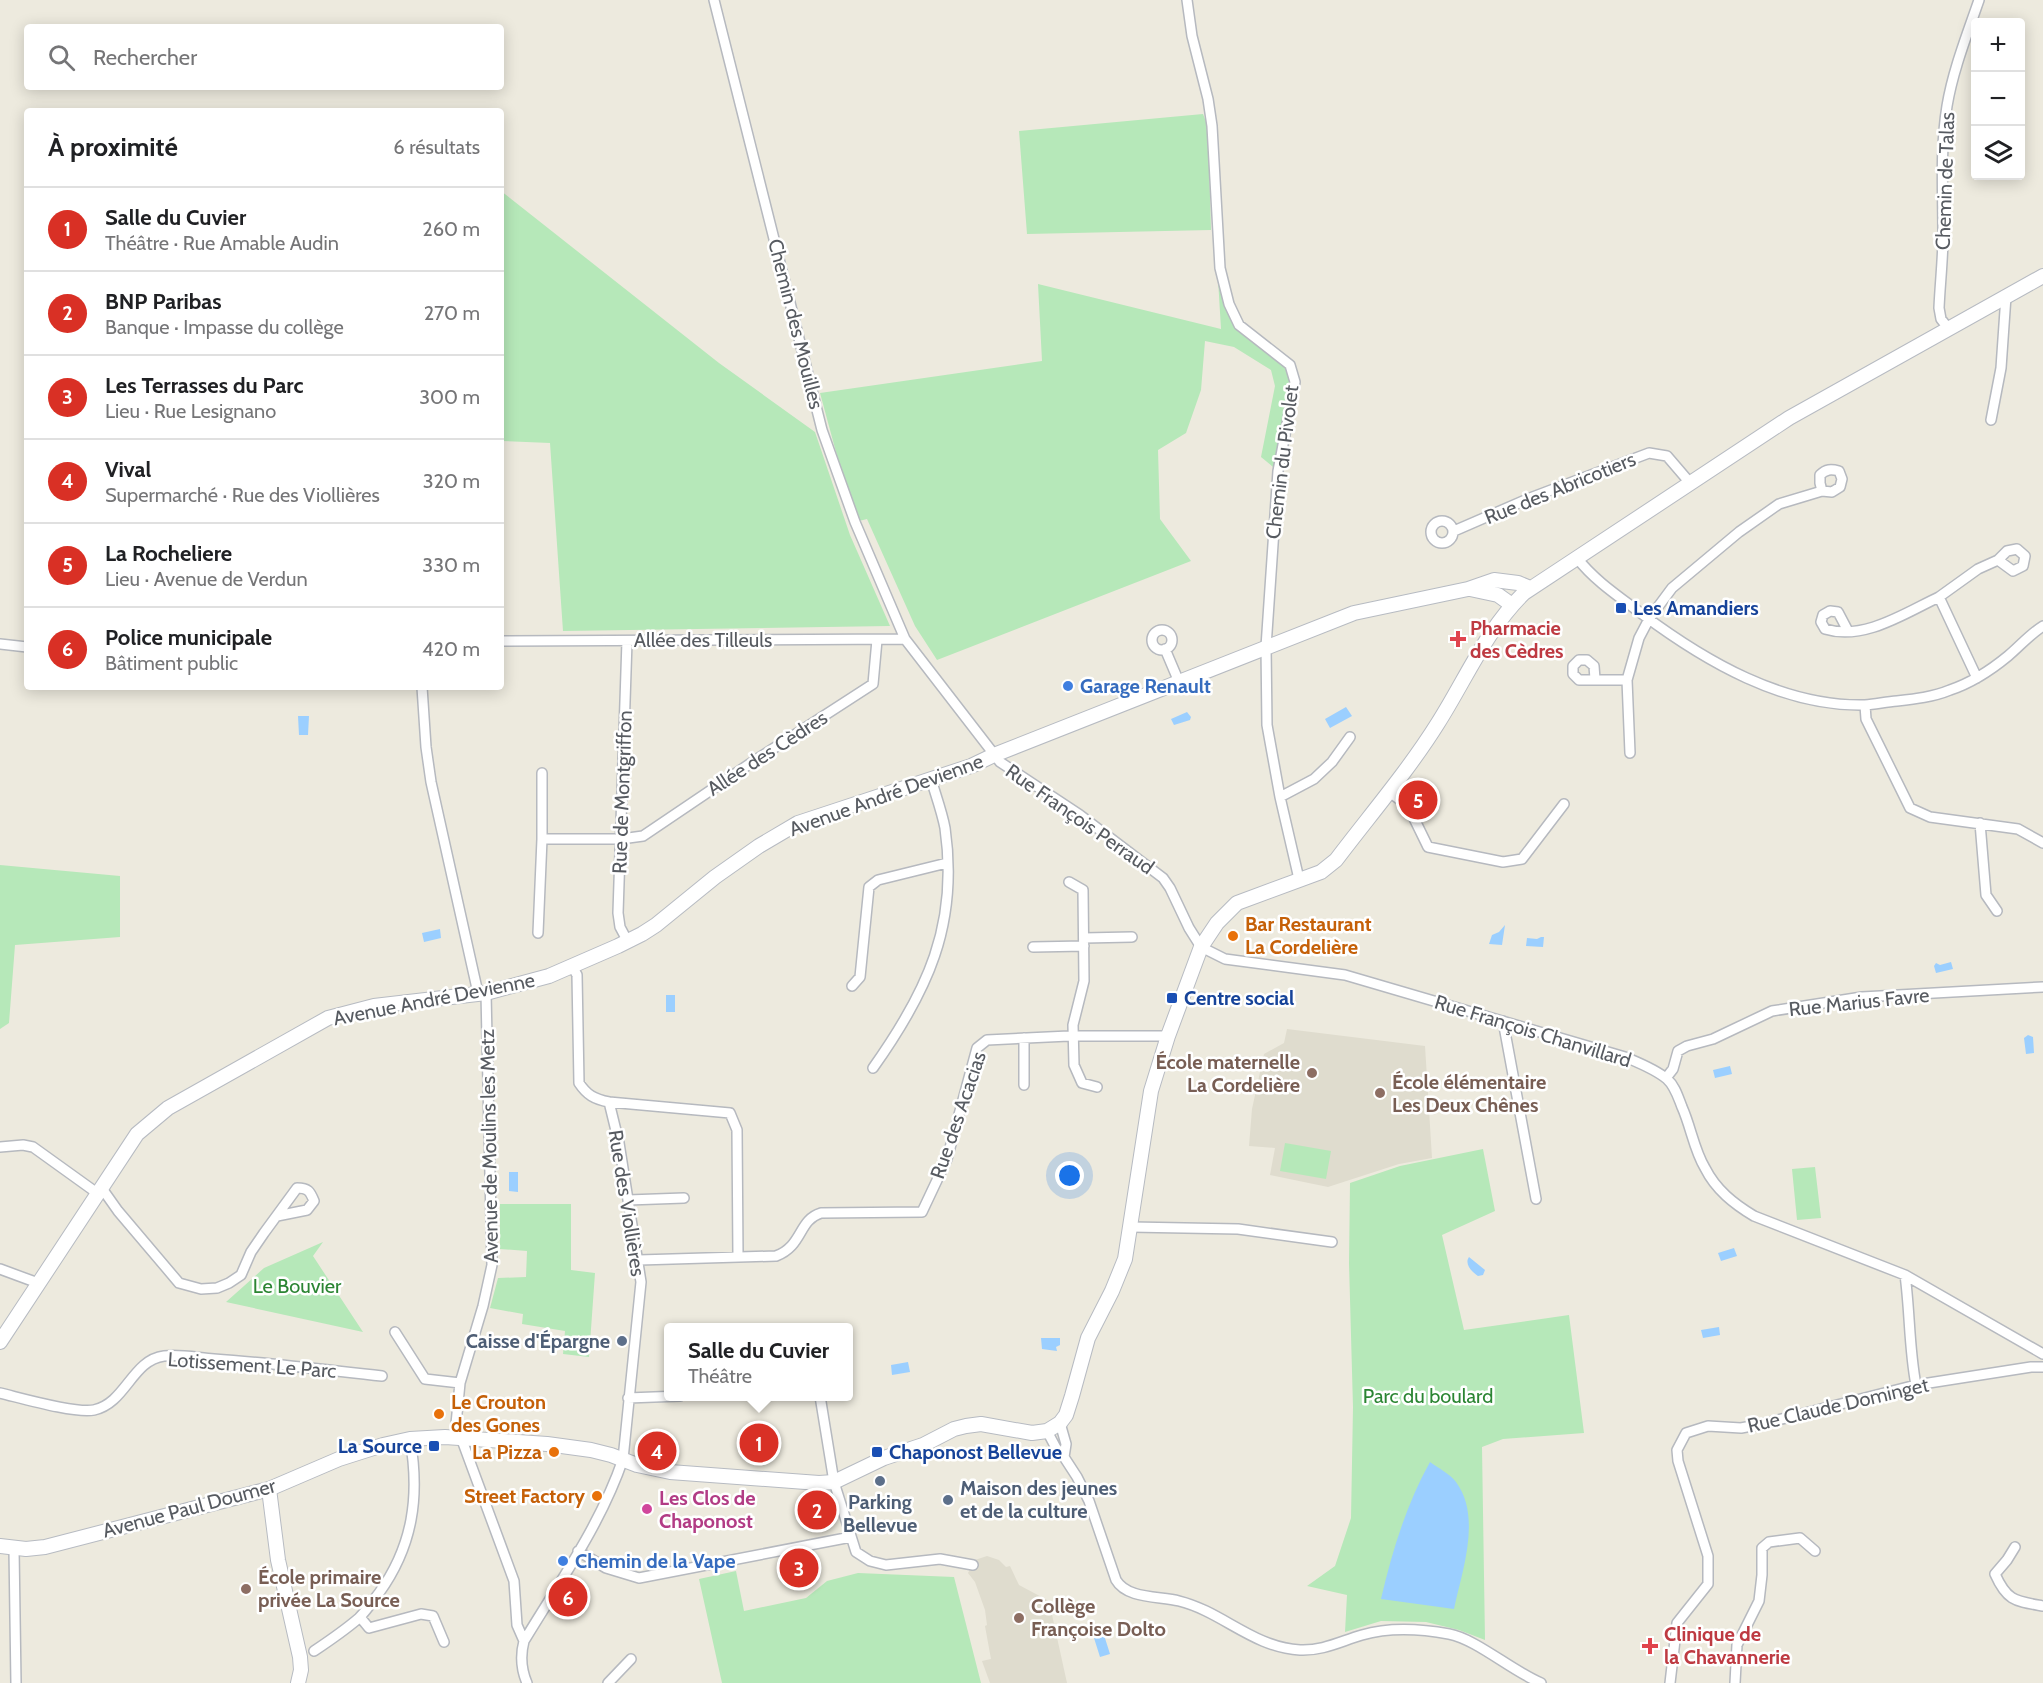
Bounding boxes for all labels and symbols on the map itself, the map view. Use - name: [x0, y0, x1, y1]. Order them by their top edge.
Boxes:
- street label: Chemin de Talas: [1931, 111, 1959, 251]
- street label: Chemin des Mouilles: [763, 236, 829, 412]
- street label: Chemin du Pivolet: [1261, 383, 1303, 540]
- street label: Rue des Abricotiers: [1481, 447, 1639, 529]
- place label: Les Amandiers: [1633, 596, 1759, 620]
- marker: Les Amandiers: [1614, 601, 1628, 615]
- place label: Pharmacie des Cèdres: [1470, 616, 1564, 663]
- street label: Allée des Tilleuls: [634, 628, 772, 652]
- marker: Pharmacie des Cèdres: [1451, 632, 1465, 646]
- place label: Garage Renault: [1080, 674, 1211, 698]
- marker: Garage Renault: [1061, 679, 1075, 693]
- street label: Allée des Cèdres: [702, 705, 832, 801]
- street label: Rue de Montgriffon: [607, 710, 637, 874]
- street label: Avenue André Devienne: [786, 749, 986, 841]
- street label: Rue François Perraud: [1001, 759, 1159, 879]
- pin: 5: [1398, 778, 1438, 822]
- place label: Bar Restaurant La Cordelière: [1245, 912, 1372, 959]
- marker: Bar Restaurant La Cordelière: [1226, 929, 1240, 943]
- street label: Avenue André Devienne: [331, 968, 537, 1030]
- street label: Rue Marius Favre: [1787, 983, 1931, 1021]
- place label: Centre social: [1184, 986, 1294, 1010]
- street label: Rue François Chanvillard: [1432, 990, 1634, 1072]
- marker: Centre social: [1165, 991, 1179, 1005]
- street label: Avenue de Moulins les Metz: [475, 1029, 503, 1263]
- street label: Rue des Acacias: [925, 1048, 991, 1182]
- place label: École maternelle La Cordelière: [1155, 1050, 1300, 1097]
- marker: École maternelle La Cordelière: [1305, 1066, 1319, 1080]
- place label: École élémentaire Les Deux Chênes: [1392, 1070, 1546, 1117]
- marker: École élémentaire Les Deux Chênes: [1373, 1086, 1387, 1100]
- street label: Rue des Viollières: [604, 1128, 650, 1278]
- your location: [1055, 1161, 1084, 1190]
- park label: Le Bouvier: [253, 1274, 342, 1298]
- place label: Caisse d'Épargne: [466, 1329, 610, 1353]
- marker: Caisse d'Épargne: [615, 1334, 629, 1348]
- street label: Lotissement Le Parc: [167, 1347, 337, 1383]
- street label: Rue Claude Dominget: [1745, 1372, 1931, 1438]
- park label: Parc du boulard: [1363, 1384, 1493, 1408]
- place label: Le Crouton des Gones: [451, 1390, 546, 1437]
- marker: Le Crouton des Gones: [432, 1407, 446, 1421]
- pin: 1: [740, 1420, 778, 1466]
- pin: 4: [638, 1428, 676, 1474]
- place label: La Source: [338, 1434, 422, 1458]
- marker: La Source: [427, 1439, 441, 1453]
- place label: La Pizza: [472, 1440, 542, 1464]
- place label: Chaponost Bellevue: [889, 1440, 1062, 1464]
- marker: La Pizza: [547, 1445, 561, 1459]
- marker: Chaponost Bellevue: [870, 1445, 884, 1459]
- street label: Avenue Paul Doumer: [100, 1473, 279, 1543]
- marker: Parking Bellevue: [873, 1474, 887, 1488]
- place label: Maison des jeunes et de la culture: [960, 1476, 1117, 1523]
- place label: Street Factory: [464, 1484, 585, 1508]
- place label: Les Clos de Chaponost: [659, 1486, 756, 1533]
- pin: 2: [798, 1488, 836, 1532]
- marker: Street Factory: [590, 1489, 604, 1503]
- place label: Parking Bellevue: [843, 1490, 917, 1537]
- marker: Maison des jeunes et de la culture: [941, 1493, 955, 1507]
- marker: Les Clos de Chaponost: [640, 1502, 654, 1516]
- pin: 3: [780, 1546, 818, 1590]
- place label: Chemin de la Vape: [575, 1549, 735, 1573]
- marker: Chemin de la Vape: [556, 1554, 570, 1568]
- place label: École primaire privée La Source: [258, 1565, 400, 1612]
- pin: 6: [548, 1574, 588, 1620]
- marker: École primaire privée La Source: [239, 1582, 253, 1596]
- place label: Collège Françoise Dolto: [1031, 1594, 1166, 1641]
- marker: Collège Françoise Dolto: [1012, 1611, 1026, 1625]
- place label: Clinique de la Chavannerie: [1664, 1622, 1790, 1669]
- marker: Clinique de la Chavannerie: [1641, 1637, 1659, 1655]

